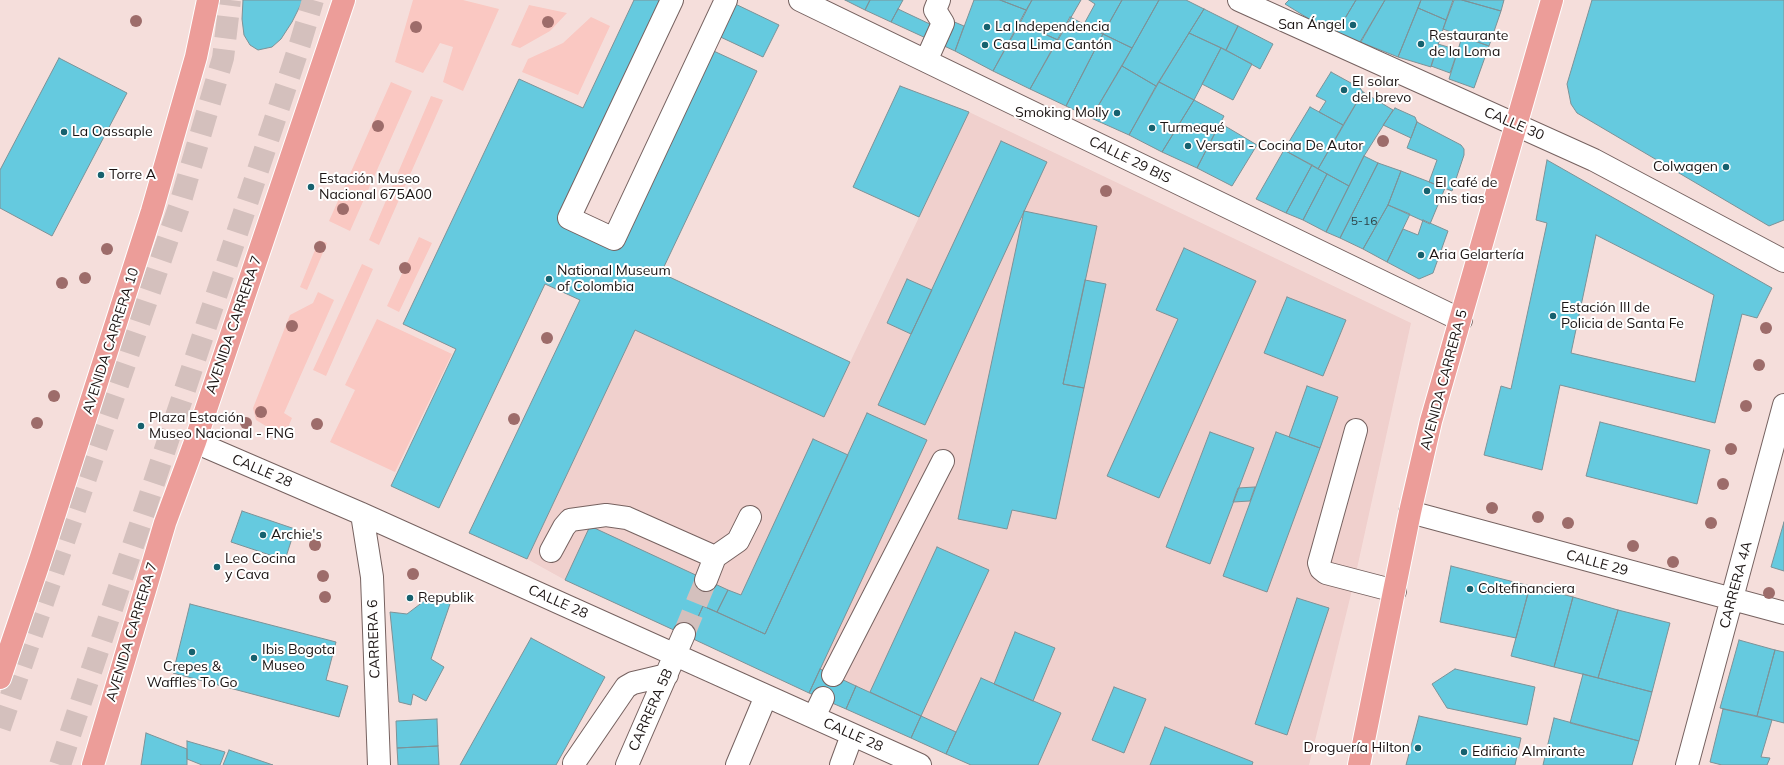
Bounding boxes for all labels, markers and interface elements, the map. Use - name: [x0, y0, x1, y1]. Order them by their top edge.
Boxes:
- place label: San Ángel: [1278, 17, 1345, 33]
- place label: La Independencia: [995, 19, 1110, 35]
- marker: San Ángel: [1348, 20, 1358, 30]
- marker: La Independencia: [982, 22, 992, 32]
- place label: Restaurante de la Loma: [1429, 28, 1508, 60]
- place label: Casa Lima Cantón: [993, 37, 1112, 53]
- marker: Restaurante de la Loma: [1416, 39, 1426, 49]
- marker: Casa Lima Cantón: [980, 40, 990, 50]
- place label: El solar del brevo: [1352, 74, 1411, 106]
- marker: El solar del brevo: [1339, 85, 1349, 95]
- street label: CALLE 30: [1481, 104, 1547, 144]
- place label: Smoking Molly: [1015, 105, 1109, 121]
- marker: Smoking Molly: [1112, 108, 1122, 118]
- place label: Turmequé: [1160, 120, 1225, 136]
- marker: Turmequé: [1147, 123, 1157, 133]
- place label: La Oassaple: [72, 124, 153, 140]
- marker: La Oassaple: [59, 127, 69, 137]
- street label: CALLE 29 BIS: [1086, 133, 1174, 187]
- place label: Versatil - Cocina De Autor: [1196, 138, 1363, 154]
- marker: Versatil - Cocina De Autor: [1183, 141, 1193, 151]
- place label: Colwagen: [1653, 159, 1718, 175]
- marker: Colwagen: [1721, 162, 1731, 172]
- place label: Torre A: [109, 167, 156, 183]
- marker: Torre A: [96, 170, 106, 180]
- place label: Estación Museo Nacional 675A00: [319, 171, 432, 204]
- place label: El café de mis tias: [1435, 175, 1497, 208]
- marker: Estación Museo Nacional 675A00: [306, 182, 316, 192]
- marker: El café de mis tias: [1422, 186, 1432, 196]
- house number: 5-16: [1351, 214, 1377, 228]
- place label: Aria Gelartería: [1429, 247, 1524, 263]
- marker: Aria Gelartería: [1416, 250, 1426, 260]
- street label: AVENIDA CARRERA 7: [202, 254, 266, 396]
- place label: National Museum of Colombia: [557, 263, 671, 296]
- street label: AVENIDA CARRERA 10: [79, 265, 143, 417]
- marker: National Museum of Colombia: [544, 274, 554, 284]
- place label: Estación III de Policia de Santa Fe: [1561, 300, 1684, 332]
- street label: AVENIDA CARRERA 5: [1417, 308, 1471, 452]
- marker: Estación III de Policia de Santa Fe: [1548, 311, 1558, 321]
- place label: Plaza Estación Museo Nacional - FNG: [149, 410, 294, 442]
- marker: Plaza Estación Museo Nacional - FNG: [136, 421, 146, 431]
- street label: CALLE 28: [229, 451, 295, 491]
- place label: Archie's: [271, 527, 322, 543]
- marker: Archie's: [258, 530, 268, 540]
- street label: CARRERA 4A: [1716, 540, 1756, 630]
- street label: CALLE 29: [1564, 547, 1630, 579]
- place label: Leo Cocina y Cava: [225, 551, 296, 584]
- street label: AVENIDA CARRERA 7: [103, 560, 161, 704]
- marker: Leo Cocina y Cava: [212, 562, 222, 572]
- street label: CALLE 28: [526, 581, 590, 623]
- place label: Coltefinanciera: [1478, 581, 1575, 597]
- marker: Coltefinanciera: [1465, 584, 1475, 594]
- place label: Republik: [418, 590, 474, 606]
- marker: Republik: [405, 593, 415, 603]
- street label: CARRERA 6: [364, 599, 384, 679]
- place label: Ibis Bogota Museo: [262, 642, 335, 674]
- marker: Crepes & Waffles To Go: [187, 647, 197, 657]
- marker: Ibis Bogota Museo: [249, 653, 259, 663]
- place label: Crepes & Waffles To Go: [146, 659, 238, 692]
- street label: CARRERA 5B: [625, 666, 677, 754]
- street label: CALLE 28: [821, 714, 885, 756]
- place label: Droguería Hilton: [1304, 740, 1410, 756]
- marker: Droguería Hilton: [1413, 743, 1423, 753]
- place label: Edificio Almirante: [1472, 744, 1585, 760]
- marker: Edificio Almirante: [1459, 747, 1469, 757]

